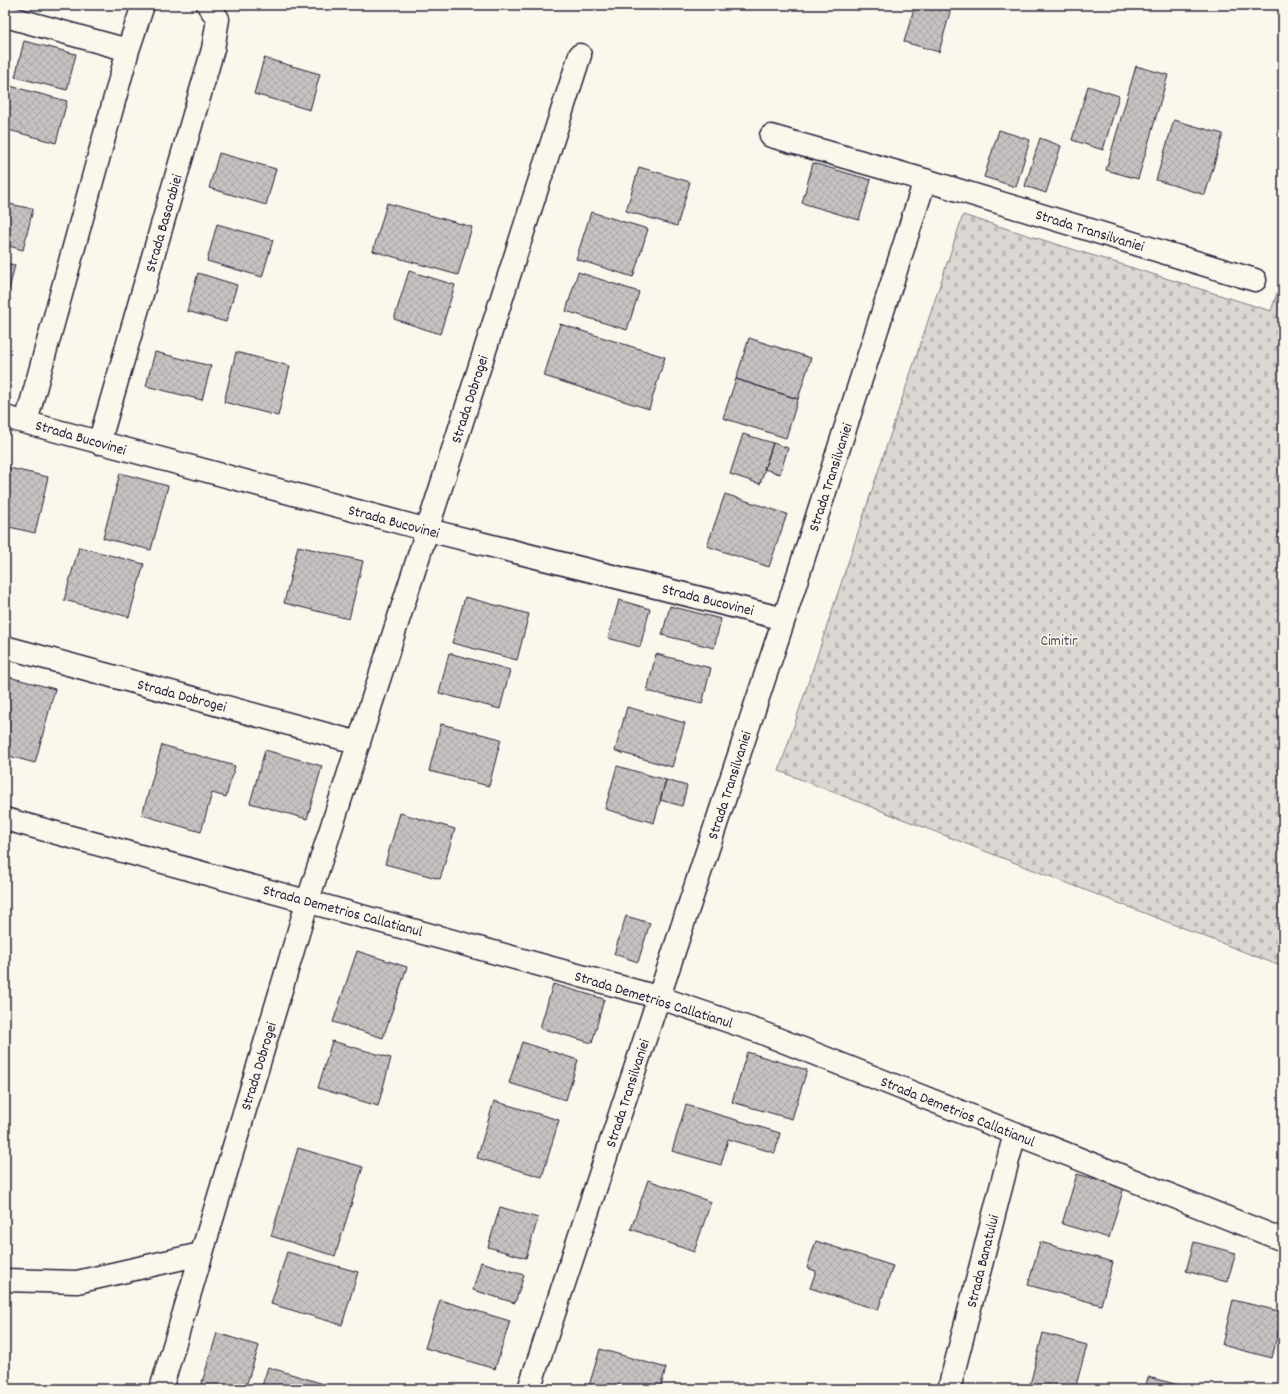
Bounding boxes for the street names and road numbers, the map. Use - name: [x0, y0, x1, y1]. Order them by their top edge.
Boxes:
- street label: Strada Basarabiei: [140, 172, 189, 275]
- street label: Strada Transilvaniei: [1032, 205, 1147, 259]
- street label: Strada Dobrogei: [446, 353, 496, 446]
- street label: Strada Bucovinei: [32, 415, 129, 462]
- street label: Strada Transilvaniei: [804, 420, 860, 535]
- street label: Strada Bucovinei: [345, 500, 442, 546]
- street label: Strada Bucovinei: [659, 579, 756, 623]
- street label: Strada Dobrogei: [135, 674, 229, 719]
- street label: Strada Transilvaniei: [703, 728, 759, 843]
- street label: Strada Demetrios Callatianul: [260, 880, 425, 944]
- street label: Strada Demetrios Callatianul: [571, 966, 736, 1036]
- street label: Strada Dobrogei: [236, 1019, 284, 1113]
- street label: Strada Transilvaniei: [601, 1036, 657, 1151]
- street label: Strada Demetrios Callatianul: [877, 1072, 1038, 1154]
- street label: Strada Banatului: [962, 1212, 1006, 1310]

